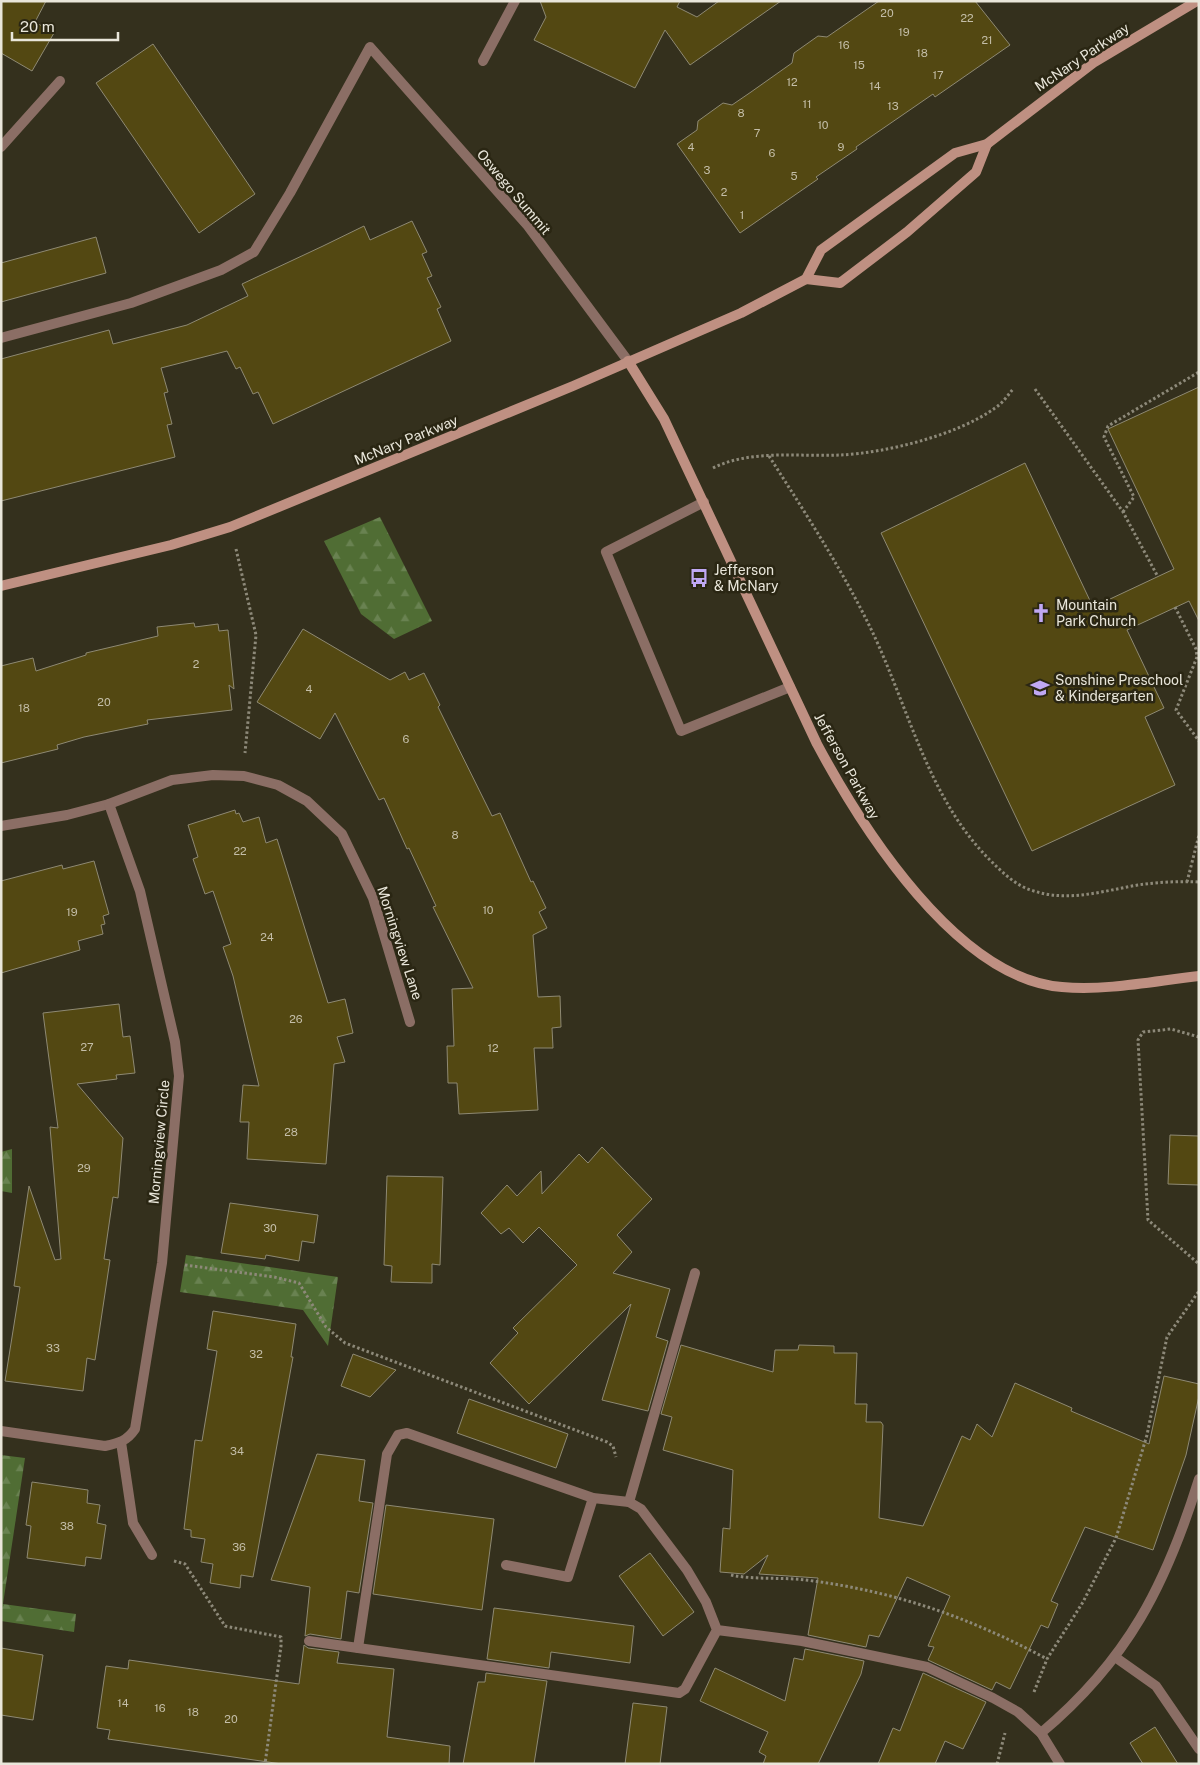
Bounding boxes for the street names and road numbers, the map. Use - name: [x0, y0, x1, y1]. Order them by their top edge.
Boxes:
- street label: McNary Parkway: [1032, 19, 1133, 94]
- street label: Oswego Summit: [474, 146, 554, 238]
- street label: McNary Parkway: [352, 412, 461, 468]
- street label: Jefferson Parkway: [811, 710, 883, 823]
- street label: Morningview Lane: [374, 884, 426, 1002]
- street label: Morningview Circle: [146, 1079, 172, 1205]

